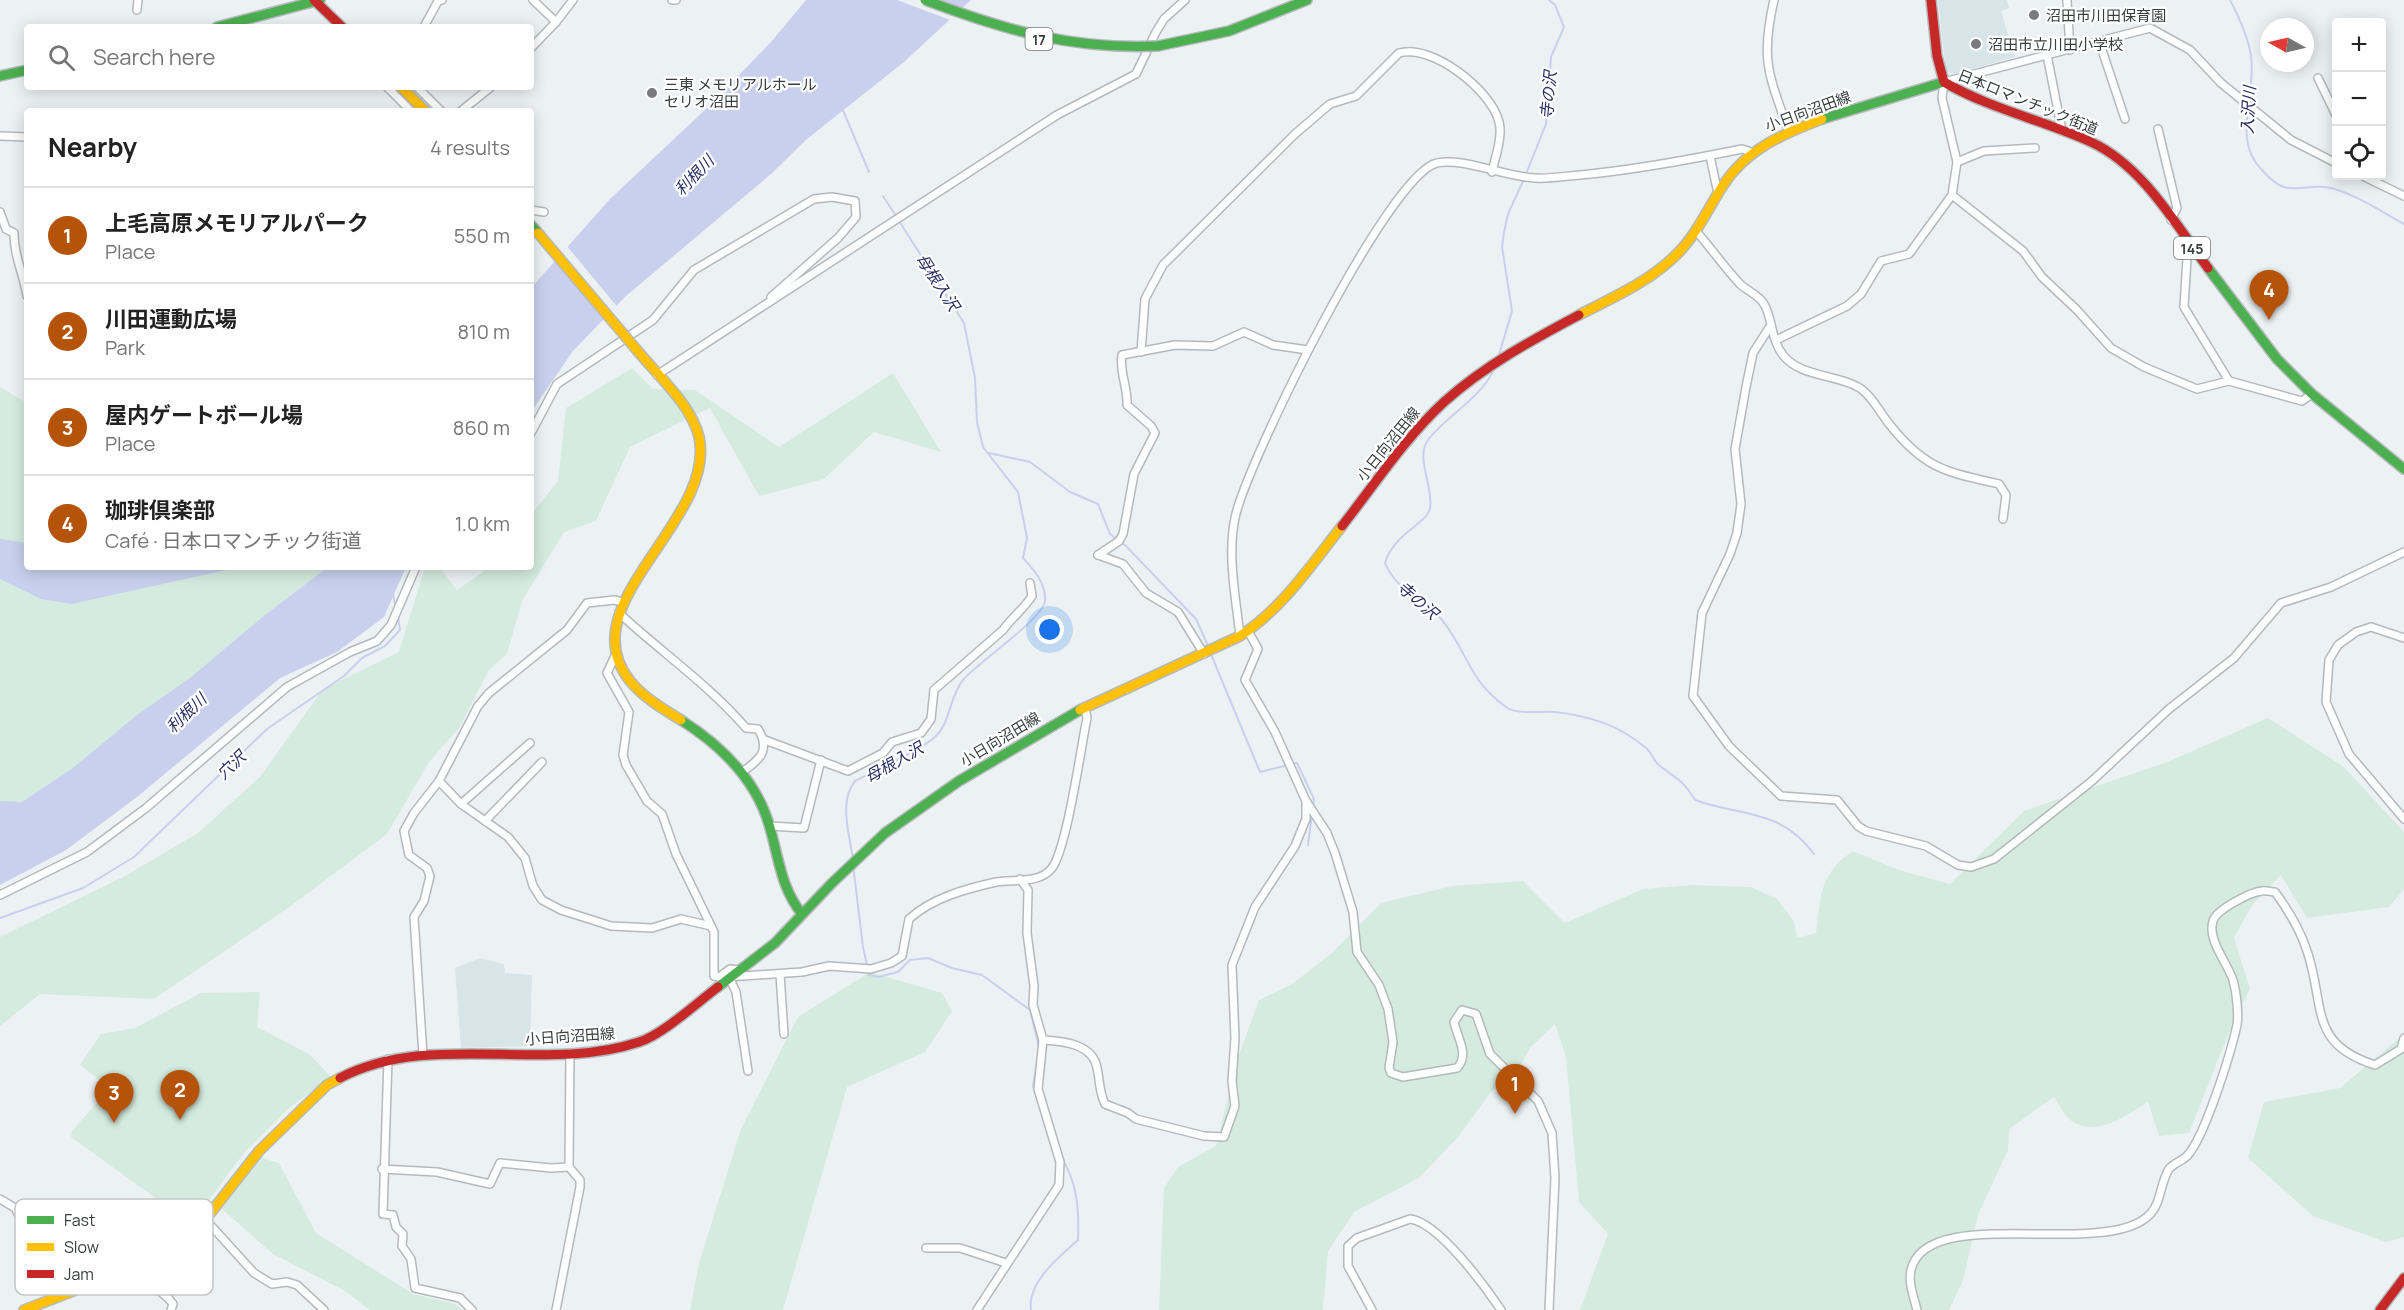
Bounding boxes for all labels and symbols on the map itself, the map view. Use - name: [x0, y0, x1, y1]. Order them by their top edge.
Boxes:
- place label: 沼田市川田保育園: [2046, 5, 2166, 26]
- marker: 沼田市川田保育園: [2027, 8, 2041, 22]
- north arrow: [2260, 18, 2314, 72]
- road number: 17: [1026, 28, 1052, 50]
- place label: 沼田市立川田小学校: [1988, 34, 2123, 55]
- marker: 沼田市立川田小学校: [1969, 37, 1983, 51]
- street label: 日本ロマンチック街道: [1955, 64, 2101, 140]
- water label: 寺の沢: [1535, 68, 1561, 120]
- place label: 三東 メモリアルホール セリオ沼田: [664, 74, 817, 112]
- water label: 入沢川: [2236, 83, 2260, 135]
- marker: 三東 メモリアルホール セリオ沼田: [645, 86, 659, 100]
- street label: 小日向沼田線: [1762, 86, 1854, 136]
- water label: 利根川: [669, 149, 720, 200]
- road number: 145: [2174, 237, 2210, 259]
- water label: 母根入沢: [911, 249, 966, 316]
- pin: 4: [2250, 270, 2288, 320]
- street label: 小日向沼田線: [1352, 402, 1424, 486]
- water label: 寺の沢: [1393, 576, 1445, 625]
- your location: [1035, 615, 1064, 644]
- water label: 利根川: [161, 687, 212, 738]
- street label: 小日向沼田線: [956, 707, 1044, 771]
- water label: 母根入沢: [861, 735, 929, 788]
- water label: 穴沢: [212, 745, 252, 784]
- street label: 小日向沼田線: [524, 1022, 616, 1050]
- pin: 1: [1496, 1064, 1534, 1114]
- pin: 2: [160, 1070, 200, 1120]
- pin: 3: [94, 1074, 134, 1123]
- legend: [15, 1199, 213, 1295]
- text: Fast: [64, 1209, 95, 1231]
- text: Slow: [64, 1236, 99, 1258]
- text: Jam: [64, 1263, 94, 1285]

